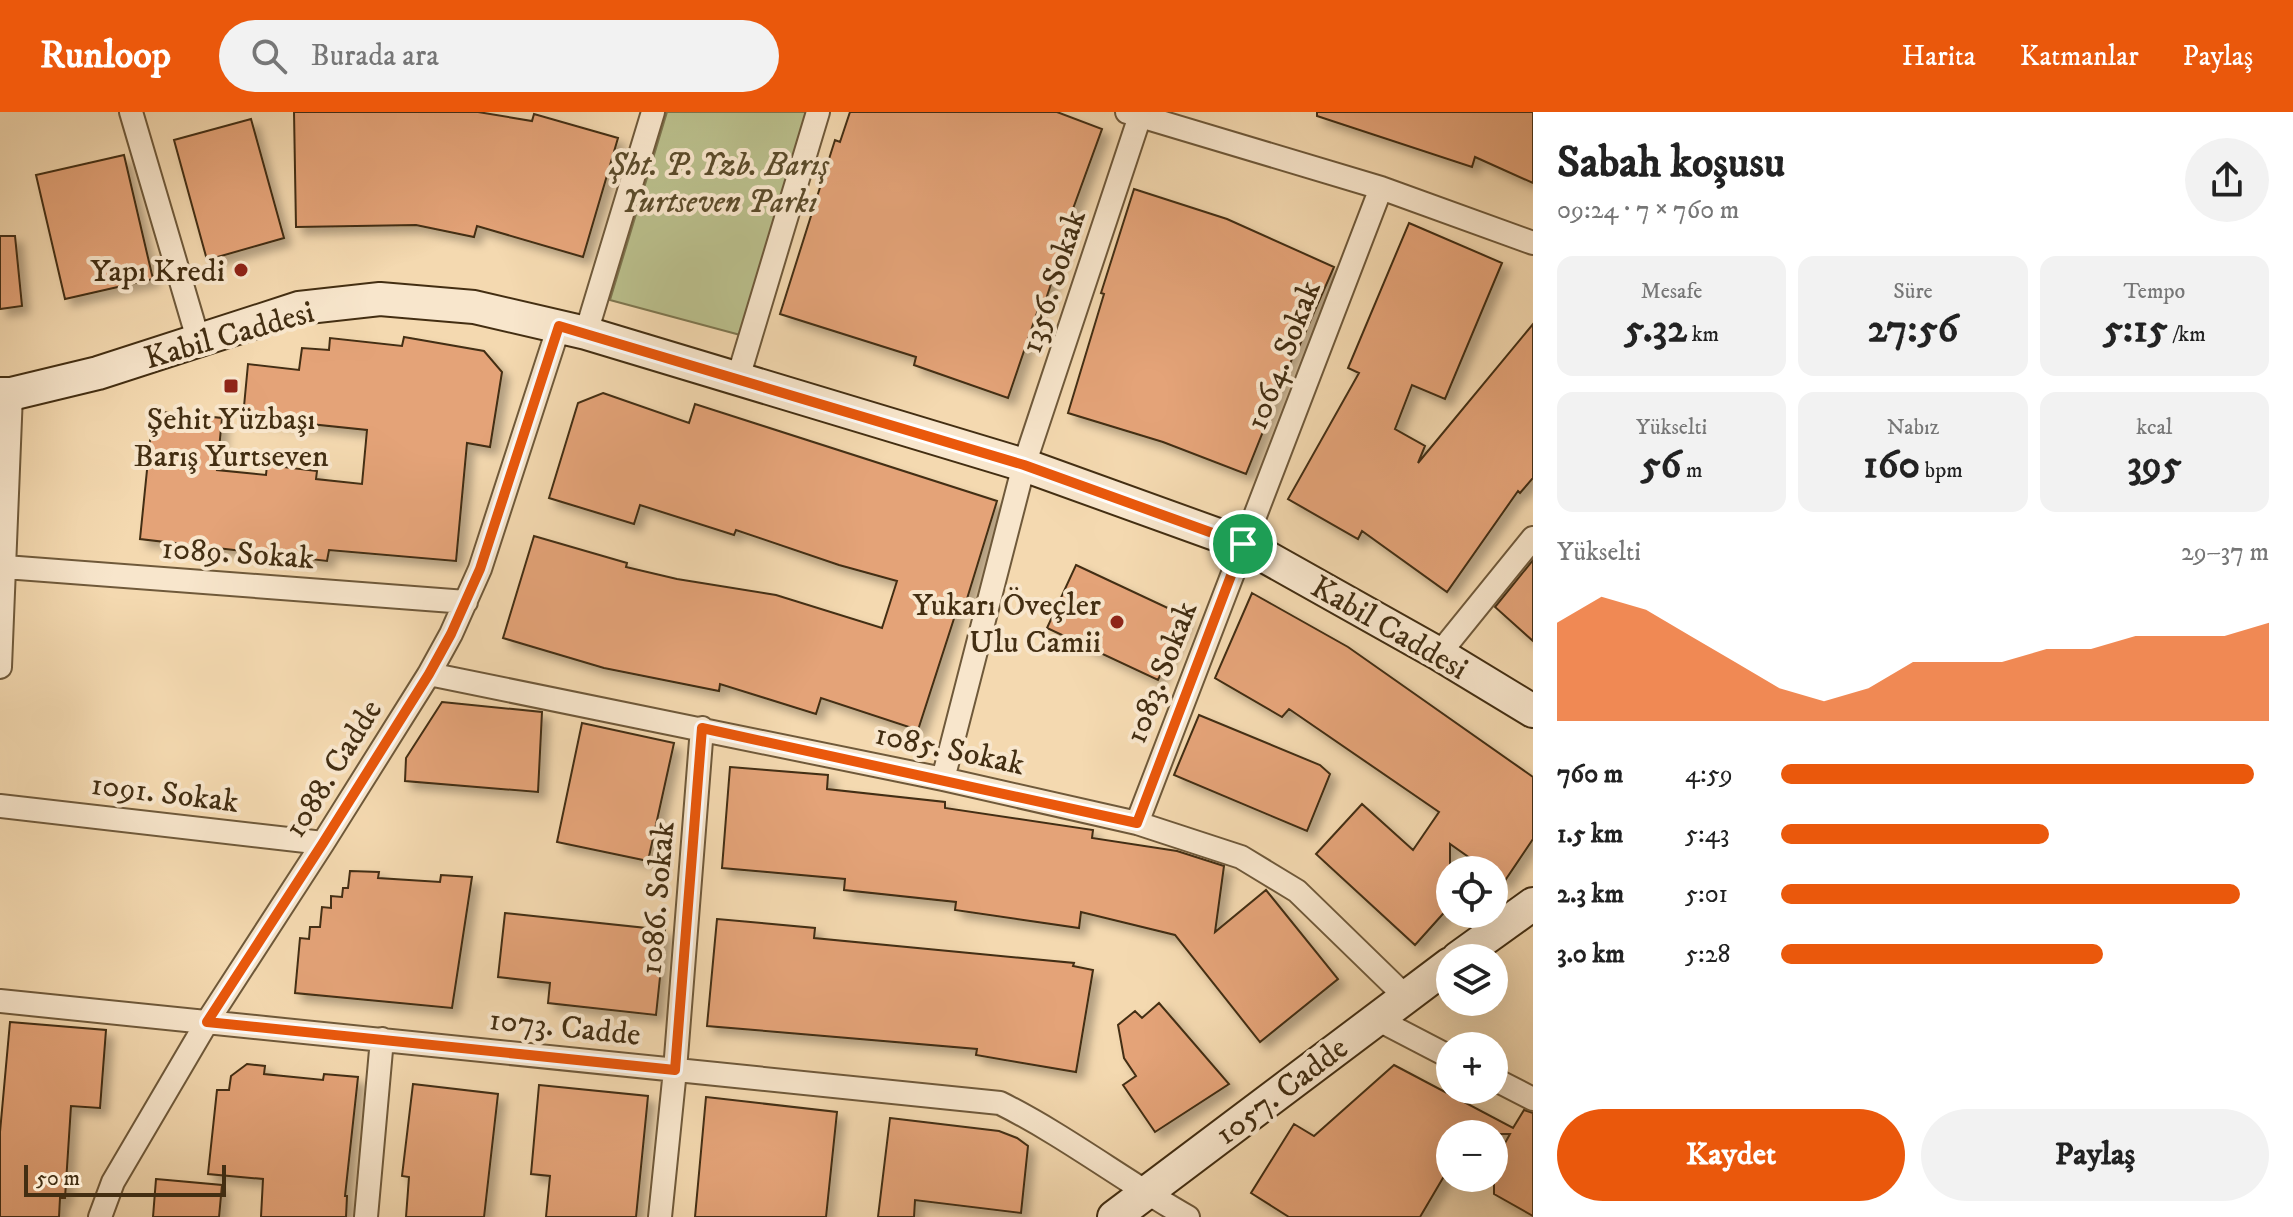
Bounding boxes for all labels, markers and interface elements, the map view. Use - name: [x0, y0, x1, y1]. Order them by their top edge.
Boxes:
- search box: [219, 20, 779, 92]
- text: Runloop: [40, 32, 171, 80]
- icon: search: [247, 34, 291, 78]
- text: Burada ara: [311, 38, 439, 75]
- text: Harita: [1902, 39, 1976, 74]
- text: Katmanlar: [2020, 39, 2139, 74]
- text: Paylaş: [2183, 39, 2253, 74]
- text: Sabah koşusu: [1557, 136, 1785, 191]
- button: share: [2185, 138, 2269, 222]
- park label: Şht. P. Yzb. Barış Yurtseven Parkı: [608, 146, 830, 223]
- text: 09:24 · 7 × 760 m: [1557, 194, 1739, 227]
- street label: 1356. Sokak: [1012, 205, 1096, 358]
- place label: Yapı Kredi: [90, 252, 225, 292]
- marker: Yapı Kredi: [232, 261, 250, 279]
- street label: 1064. Sokak: [1237, 275, 1331, 436]
- text: Mesafe: [1641, 278, 1702, 305]
- text: Süre: [1893, 278, 1933, 305]
- text: Tempo: [2123, 278, 2185, 305]
- street label: Kabil Caddesi: [140, 293, 319, 379]
- text: 5.32: [1624, 305, 1687, 355]
- text: 27:56: [1868, 305, 1958, 355]
- text: 5:15: [2103, 305, 2168, 355]
- text: km: [1687, 321, 1719, 348]
- text: /km: [2168, 321, 2206, 348]
- marker: Şehit Yüzbaşı Barış Yurtseven: [222, 377, 240, 395]
- place label: Şehit Yüzbaşı Barış Yurtseven: [133, 400, 329, 477]
- text: Yükselti: [1636, 414, 1707, 441]
- text: Nabız: [1887, 414, 1939, 441]
- text: kcal: [2136, 414, 2172, 441]
- text: 56: [1641, 441, 1681, 491]
- text: 160: [1863, 441, 1920, 491]
- text: 395: [2127, 441, 2182, 491]
- text: m: [1681, 457, 1703, 484]
- text: bpm: [1920, 457, 1963, 484]
- pin: [1209, 510, 1277, 578]
- icon: arrive: [1221, 522, 1265, 566]
- street label: 1089. Sokak: [160, 529, 316, 579]
- text: Yükselti: [1557, 536, 1641, 569]
- text: 29–37 m: [2181, 536, 2269, 569]
- street label: Kabil Caddesi: [1303, 568, 1475, 690]
- place label: Yukarı Öveçler Ulu Camii: [913, 586, 1101, 663]
- street label: 1083. Sokak: [1117, 596, 1207, 749]
- marker: Yukarı Öveçler Ulu Camii: [1108, 613, 1126, 631]
- street label: 1088. Cadde: [276, 693, 392, 846]
- street label: 1085. Sokak: [871, 715, 1028, 785]
- text: 760 m: [1557, 758, 1623, 791]
- text: 4:59: [1685, 758, 1733, 791]
- street label: 1091. Sokak: [89, 765, 241, 823]
- text: 1.5 km: [1557, 818, 1623, 851]
- text: 5:43: [1685, 818, 1729, 851]
- street label: 1086. Sokak: [631, 820, 685, 976]
- map controls: [1436, 856, 1508, 1192]
- button: locate: [1436, 856, 1508, 928]
- text: 2.3 km: [1557, 878, 1624, 911]
- text: 5:01: [1685, 878, 1728, 911]
- text: 3.0 km: [1557, 938, 1625, 971]
- text: 5:28: [1685, 938, 1731, 971]
- button: layers: [1436, 944, 1508, 1016]
- street label: 1073. Cadde: [487, 1000, 643, 1056]
- street label: 1057. Cadde: [1208, 1029, 1357, 1154]
- button: +: [1436, 1032, 1508, 1104]
- button: Kaydet: [1557, 1109, 1905, 1201]
- button: Paylaş: [1921, 1109, 2269, 1201]
- button: −: [1436, 1120, 1508, 1192]
- scale bar: [24, 1161, 226, 1197]
- text: 50 m: [36, 1165, 80, 1192]

